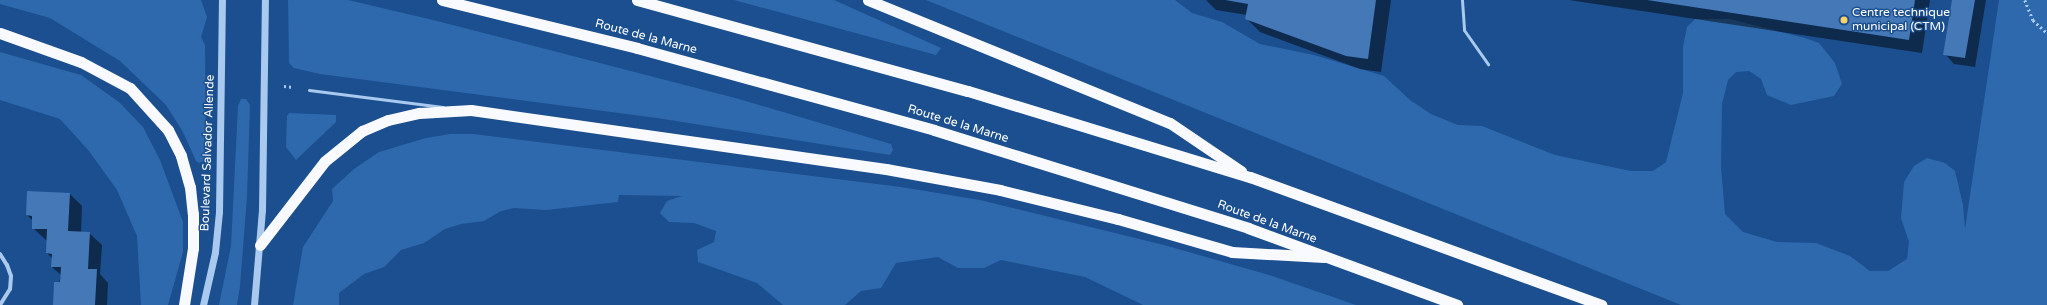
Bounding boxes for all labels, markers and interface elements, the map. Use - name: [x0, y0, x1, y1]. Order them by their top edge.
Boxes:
- place label: Centre technique municipal (CTM): [1852, 6, 1950, 34]
- marker: Centre technique municipal (CTM): [1839, 15, 1849, 25]
- street label: Route de la Marne: [593, 16, 699, 58]
- street label: Boulevard Salvador Allende: [198, 74, 218, 232]
- street label: Route de la Marne: [906, 102, 1010, 146]
- street label: Route de la Marne: [1215, 197, 1319, 247]

